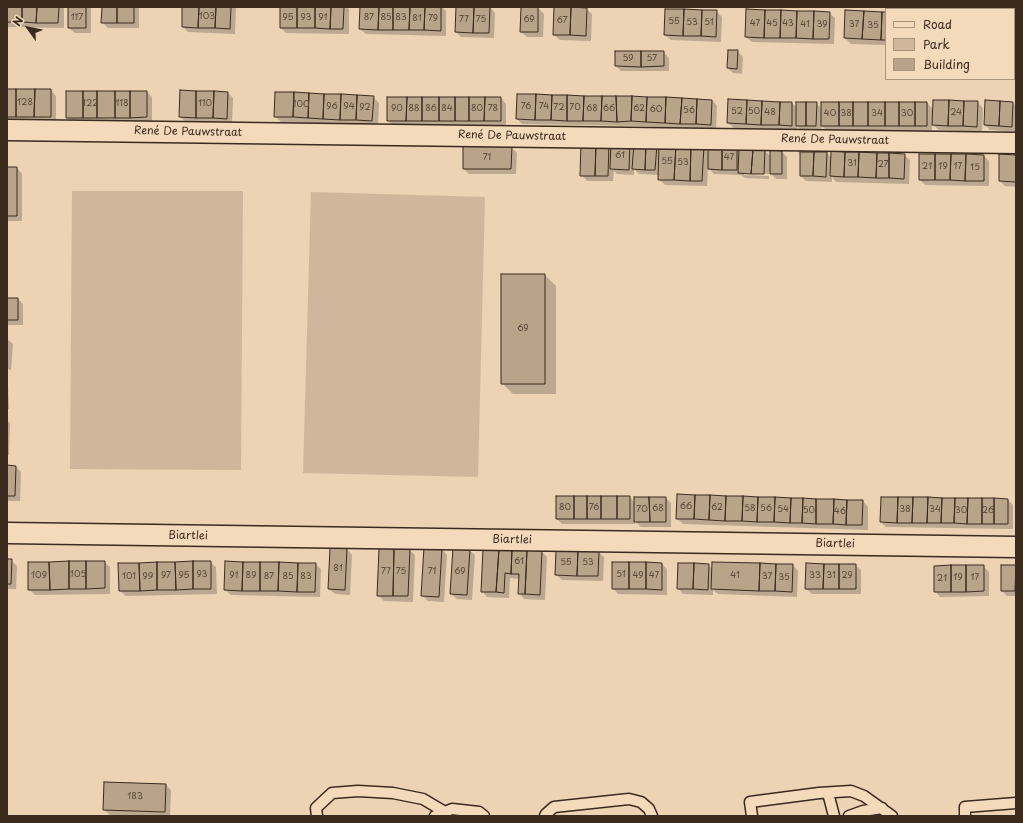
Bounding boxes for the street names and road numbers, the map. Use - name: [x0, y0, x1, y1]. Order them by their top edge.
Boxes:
- street label: René De Pauwstraat: [134, 124, 242, 140]
- street label: René De Pauwstraat: [458, 128, 566, 144]
- street label: René De Pauwstraat: [781, 132, 889, 148]
- street label: Biartlei: [168, 529, 208, 543]
- street label: Biartlei: [492, 533, 532, 547]
- street label: Biartlei: [815, 537, 855, 551]

